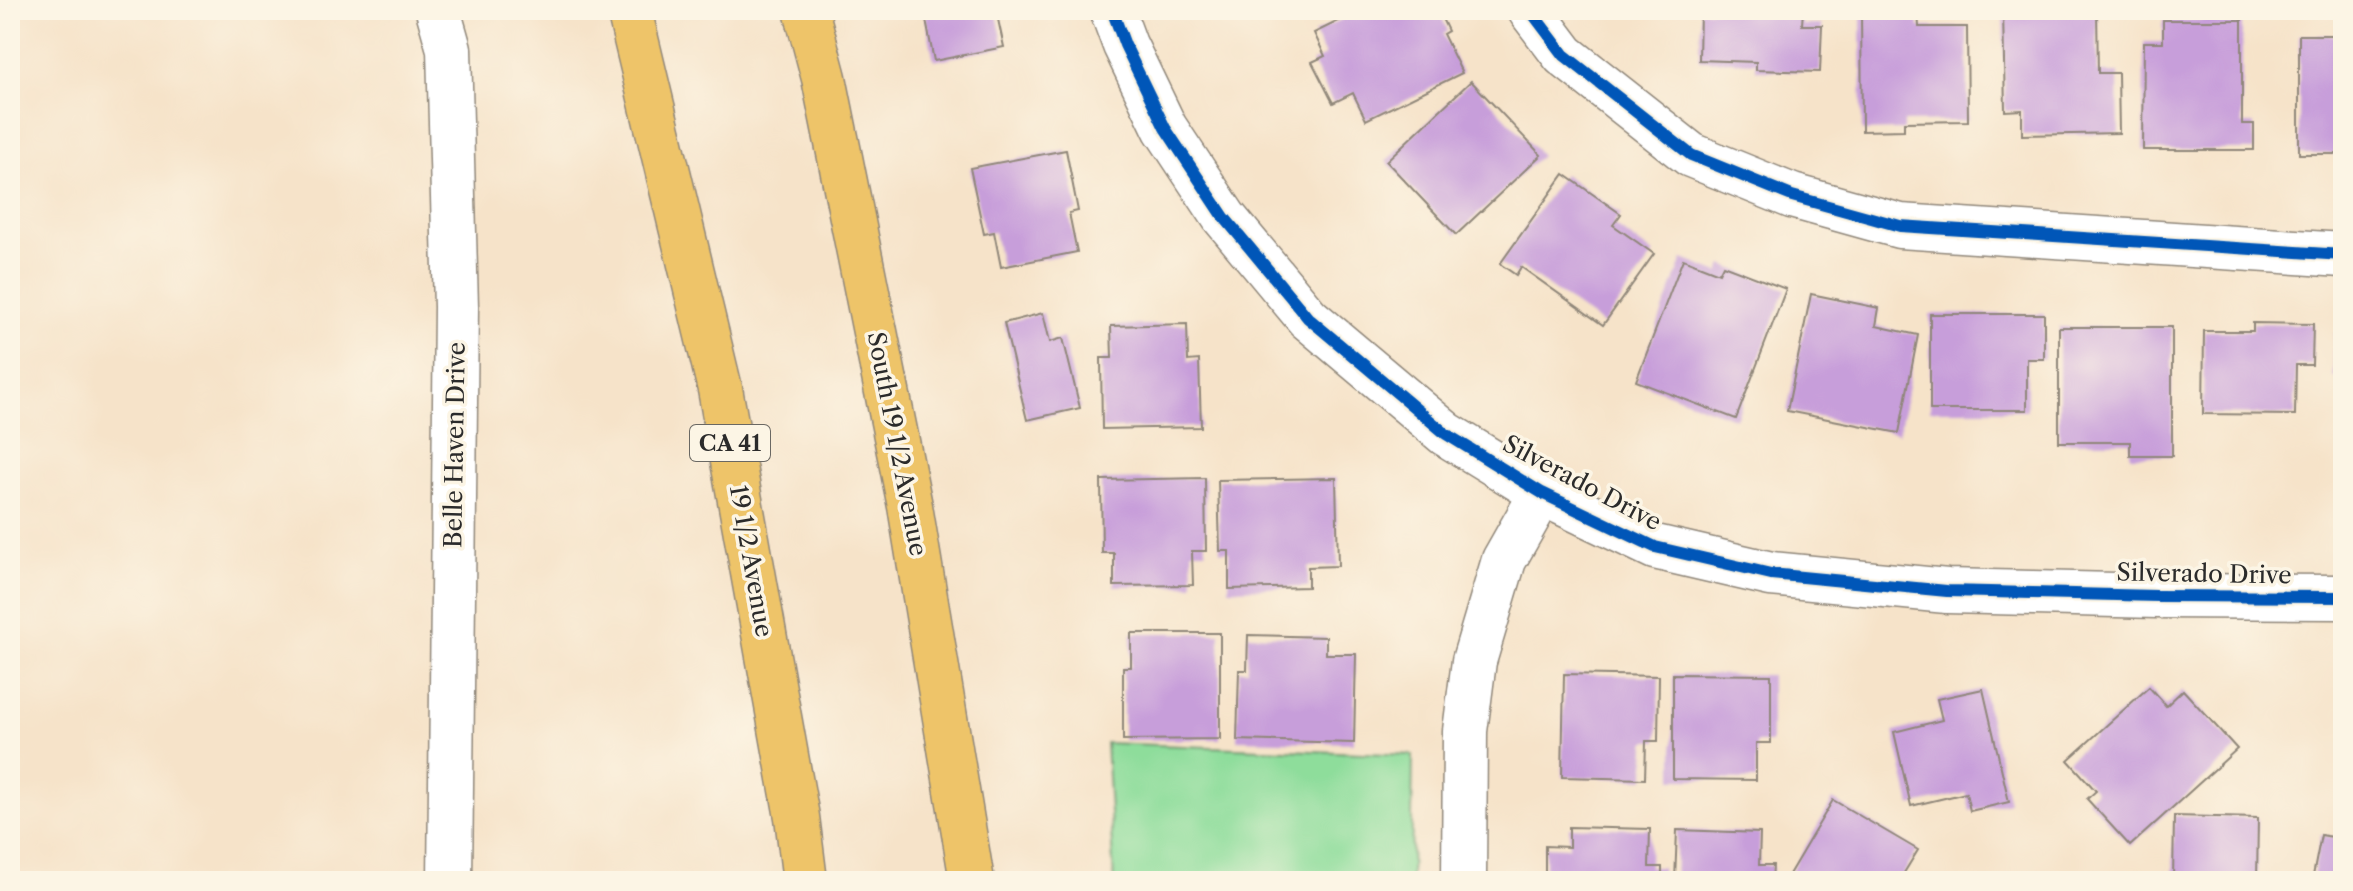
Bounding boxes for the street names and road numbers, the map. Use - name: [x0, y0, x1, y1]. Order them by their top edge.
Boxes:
- street label: South 19 1/2 Avenue: [862, 329, 933, 558]
- street label: Belle Haven Drive: [438, 342, 471, 548]
- road number: CA 41: [690, 425, 770, 461]
- street label: Silverado Drive: [1498, 429, 1666, 536]
- street label: 19 1/2 Avenue: [724, 483, 779, 639]
- street label: Silverado Drive: [2116, 557, 2292, 590]

